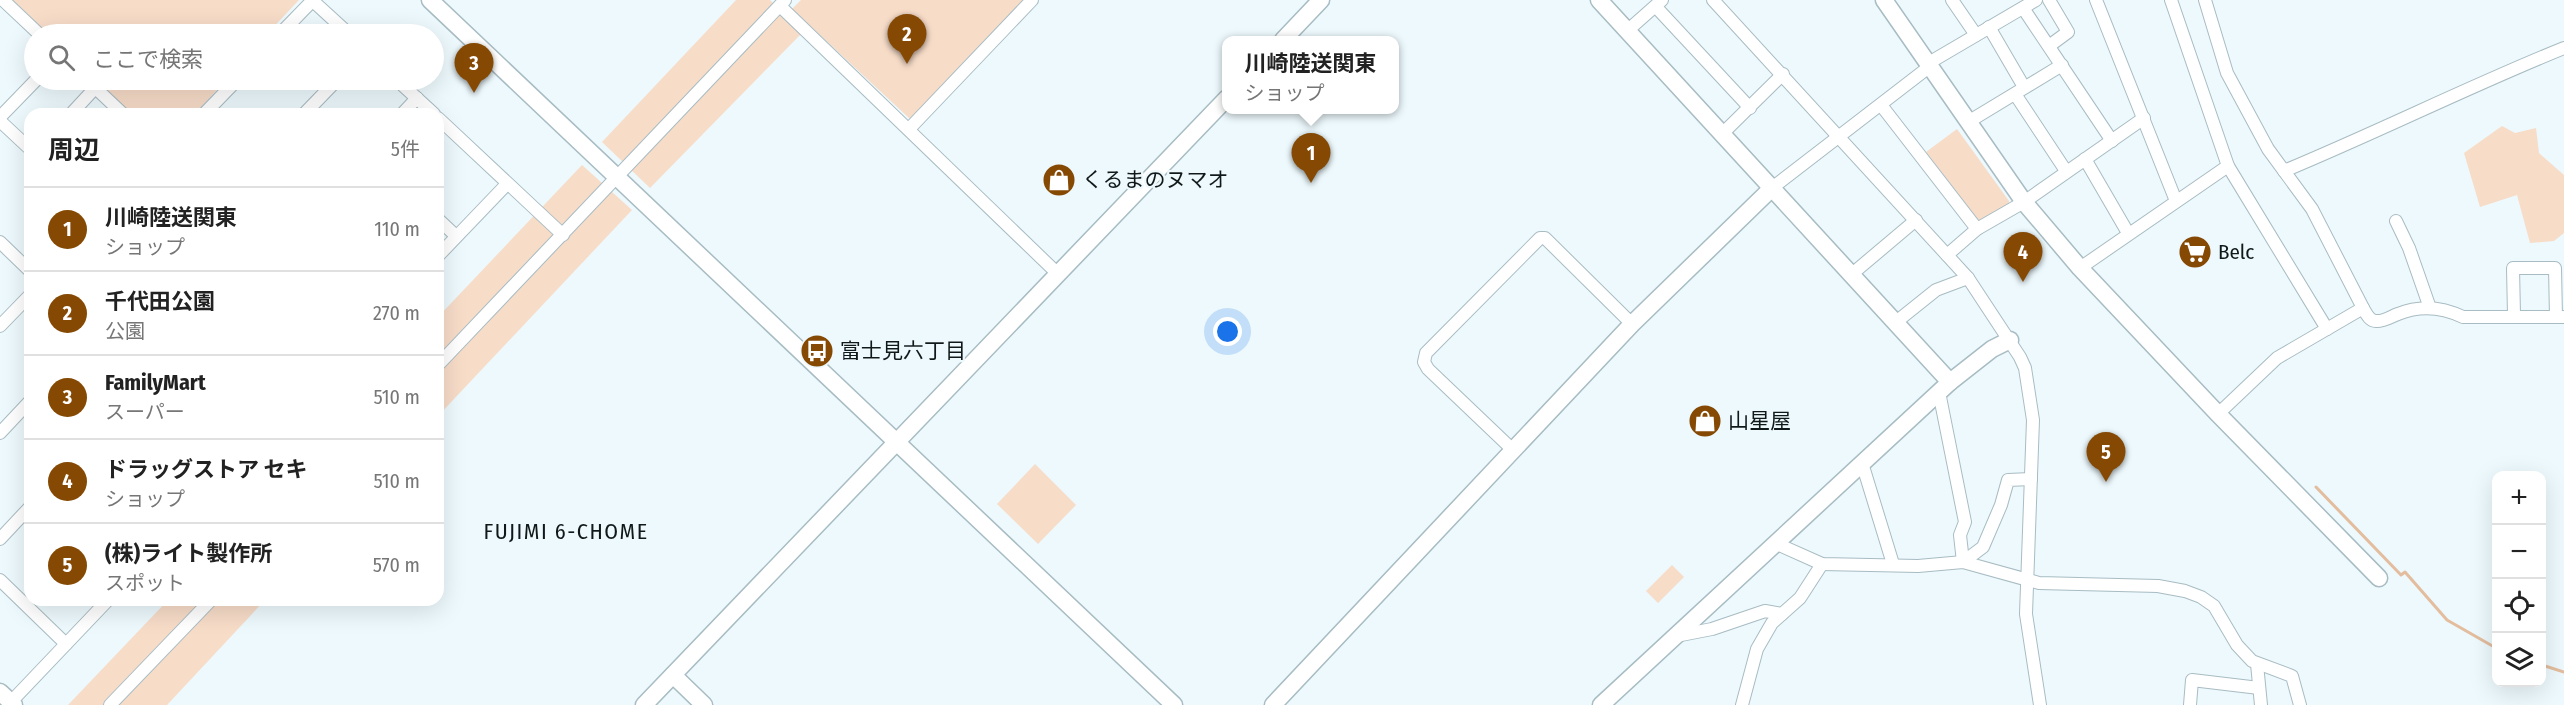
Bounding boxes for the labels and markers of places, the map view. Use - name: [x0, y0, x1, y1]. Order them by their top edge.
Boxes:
- pin: 2: [888, 14, 926, 64]
- pin: 3: [454, 44, 494, 93]
- pin: 1: [1292, 134, 1330, 183]
- shop icon: くるまのヌマオ: [1041, 162, 1077, 198]
- place label: くるまのヌマオ: [1082, 167, 1229, 193]
- pin: 4: [2004, 232, 2042, 282]
- supermarket icon: Belc: [2177, 234, 2213, 270]
- place label: Belc: [2218, 239, 2254, 265]
- bus stop icon: 富士見六丁目: [799, 333, 835, 369]
- place label: 富士見六丁目: [840, 338, 966, 364]
- shop icon: 山星屋: [1687, 403, 1723, 439]
- place label: 山星屋: [1728, 408, 1791, 434]
- pin: 5: [2086, 432, 2126, 482]

